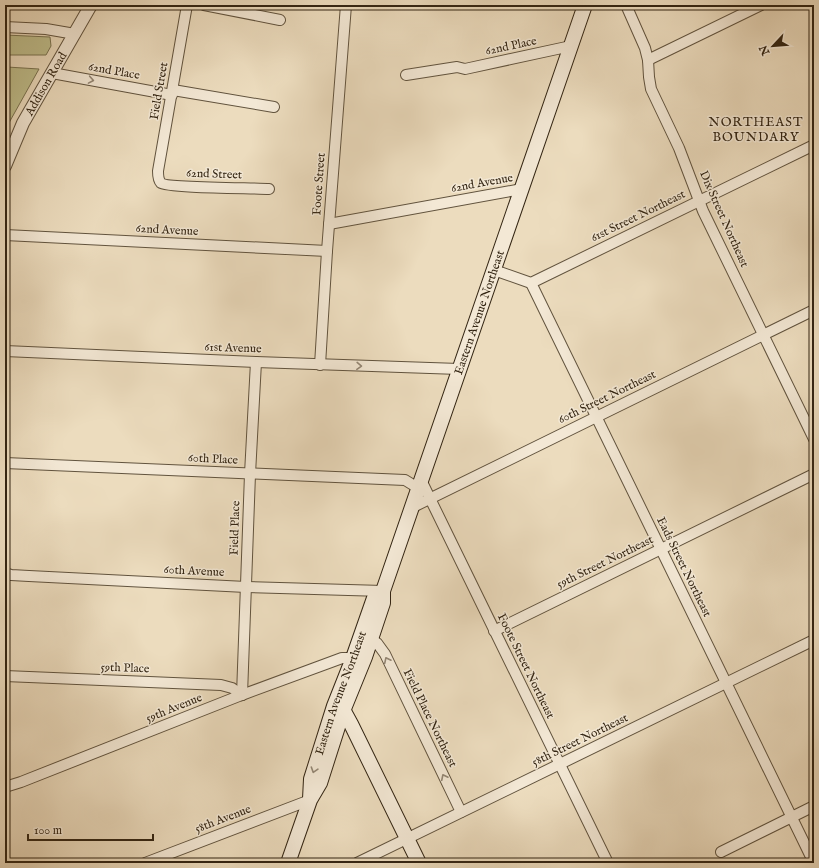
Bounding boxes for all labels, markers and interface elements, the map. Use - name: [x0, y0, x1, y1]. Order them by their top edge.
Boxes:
- north arrow: [753, 26, 793, 66]
- street label: 62nd Place: [484, 33, 539, 59]
- text: N: [756, 42, 774, 58]
- street label: Addison Road: [21, 49, 70, 119]
- street label: 62nd Place: [87, 59, 141, 83]
- street label: Field Street: [147, 61, 171, 121]
- one-way arrow: [88, 75, 94, 84]
- district label: NORTHEAST BOUNDARY: [709, 114, 803, 146]
- street label: Foote Street: [309, 152, 329, 216]
- street label: 62nd Street: [186, 166, 242, 182]
- street label: Dix Street Northeast: [696, 168, 752, 270]
- street label: 62nd Avenue: [450, 170, 515, 196]
- street label: 61st Street Northeast: [588, 187, 688, 245]
- street label: 62nd Avenue: [135, 221, 199, 239]
- street label: Eastern Avenue Northeast: [451, 248, 507, 377]
- street label: 61st Avenue: [204, 340, 262, 357]
- one-way arrow: [356, 362, 362, 370]
- street label: 60th Street Northeast: [556, 367, 658, 427]
- street label: 60th Place: [188, 450, 239, 468]
- street label: Field Place: [227, 500, 243, 556]
- street label: Eads Street Northeast: [653, 514, 715, 620]
- street label: 59th Street Northeast: [554, 532, 656, 592]
- street label: 60th Avenue: [163, 562, 225, 580]
- street label: Foote Street Northeast: [494, 611, 558, 721]
- street label: Eastern Avenue Northeast: [312, 629, 369, 757]
- one-way arrow: [384, 657, 392, 664]
- street label: 59th Place: [100, 660, 150, 676]
- street label: Field Place Northeast: [400, 666, 460, 770]
- street label: 59th Avenue: [144, 690, 205, 726]
- street label: 58th Street Northeast: [530, 710, 630, 770]
- one-way arrow: [310, 766, 318, 773]
- one-way arrow: [441, 774, 449, 781]
- street label: 58th Avenue: [193, 801, 254, 837]
- scale bar: [28, 816, 153, 842]
- text: 100 m: [34, 823, 62, 838]

